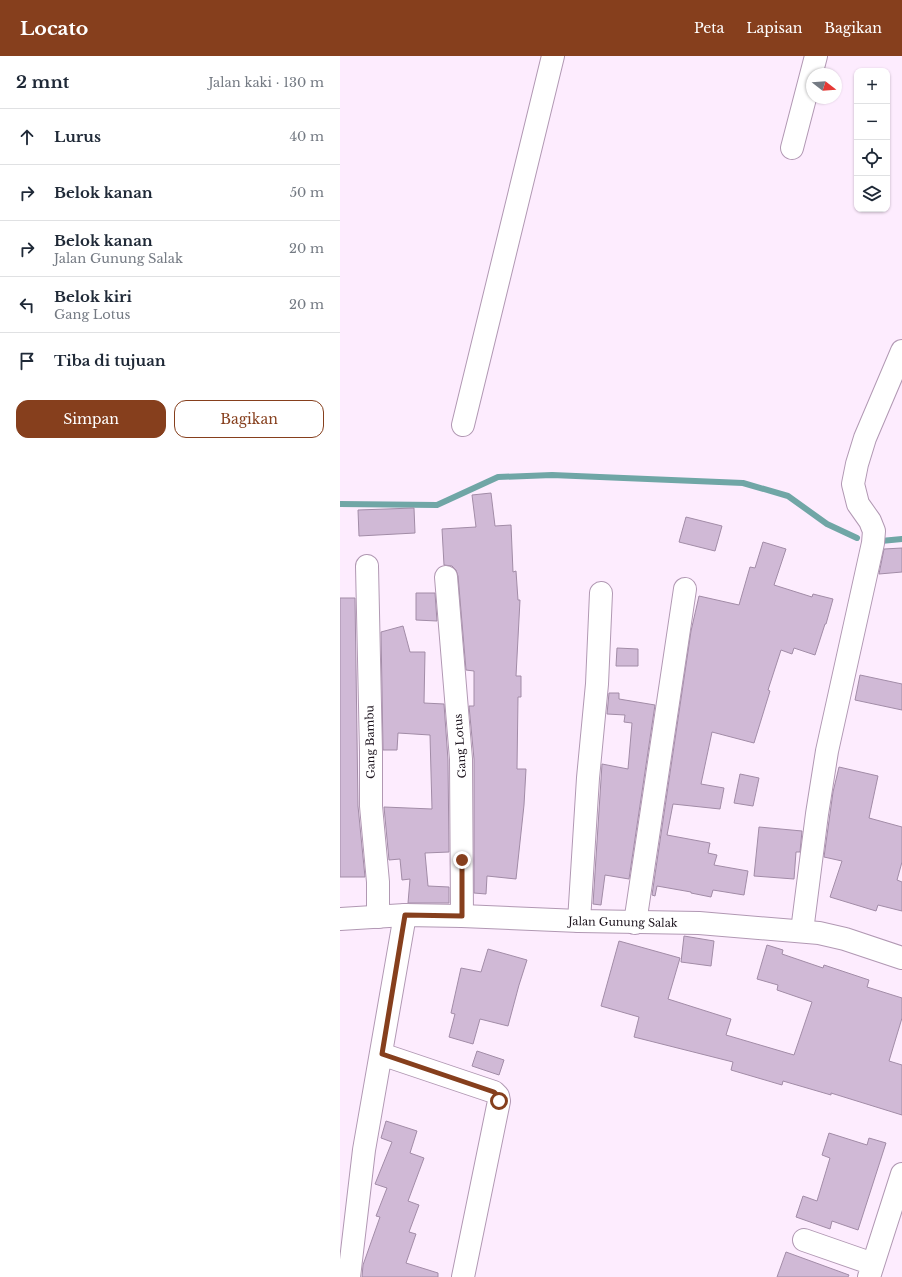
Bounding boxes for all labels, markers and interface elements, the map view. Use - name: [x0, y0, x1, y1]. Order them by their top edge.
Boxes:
- text: Locato: [20, 17, 88, 40]
- text: Peta: [694, 19, 724, 37]
- text: Lapisan: [746, 19, 802, 37]
- text: Bagikan: [824, 19, 882, 37]
- north arrow: [806, 68, 842, 104]
- map controls: [854, 68, 890, 212]
- button: +: [854, 68, 890, 104]
- text: 2 mnt: [16, 72, 69, 93]
- text: Jalan kaki · 130 m: [208, 74, 324, 91]
- button: −: [854, 104, 890, 140]
- icon: ahead: [16, 126, 38, 148]
- text: Lurus: [54, 127, 101, 146]
- text: 40 m: [289, 128, 324, 145]
- button: locate: [854, 140, 890, 176]
- button: layers: [854, 176, 890, 212]
- icon: right: [16, 182, 38, 204]
- text: Belok kanan: [54, 183, 153, 202]
- text: 50 m: [290, 184, 324, 201]
- text: Belok kanan: [54, 231, 153, 250]
- icon: right: [16, 238, 38, 260]
- text: 20 m: [289, 240, 324, 257]
- text: Jalan Gunung Salak: [54, 250, 183, 267]
- text: Belok kiri: [54, 287, 132, 306]
- icon: left: [16, 294, 38, 316]
- text: 20 m: [289, 296, 324, 313]
- text: Gang Lotus: [54, 306, 130, 323]
- icon: arrive: [16, 350, 38, 372]
- text: Tiba di tujuan: [54, 351, 166, 370]
- button: Simpan: [16, 400, 166, 438]
- button: Bagikan: [174, 400, 324, 438]
- street label: Gang Bambu: [362, 704, 378, 779]
- street label: Gang Lotus: [451, 713, 469, 779]
- route end: [453, 851, 471, 869]
- street label: Jalan Gunung Salak: [566, 914, 678, 930]
- route start: [490, 1092, 508, 1110]

